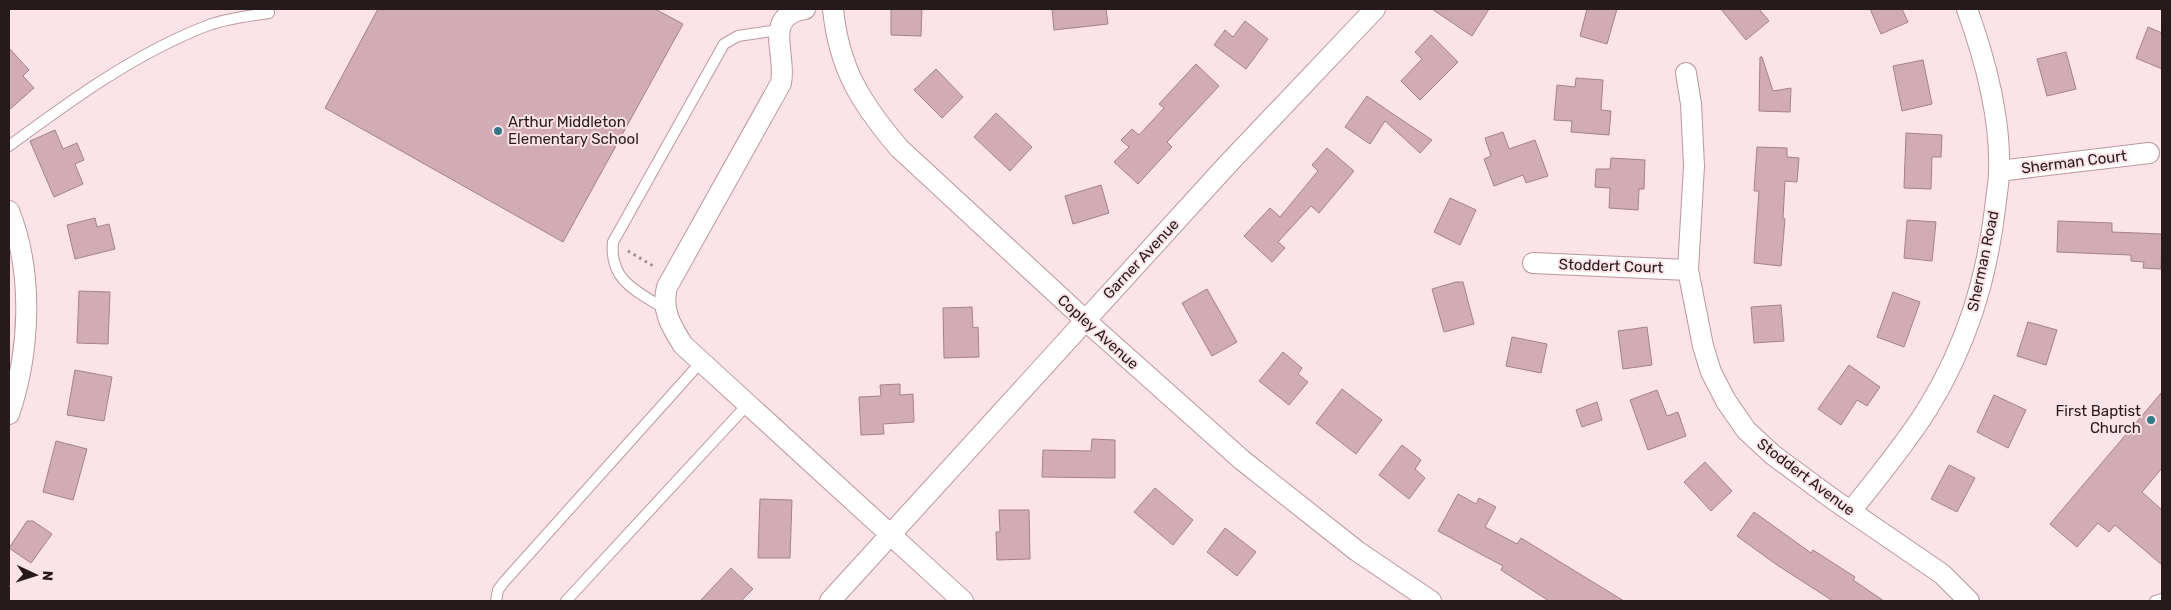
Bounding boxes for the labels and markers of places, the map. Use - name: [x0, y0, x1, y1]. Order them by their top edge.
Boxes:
- place label: Arthur Middleton Elementary School: [508, 113, 639, 148]
- marker: Arthur Middleton Elementary School: [492, 125, 504, 137]
- place label: First Baptist Church: [2056, 402, 2141, 437]
- marker: First Baptist Church: [2145, 414, 2157, 426]

